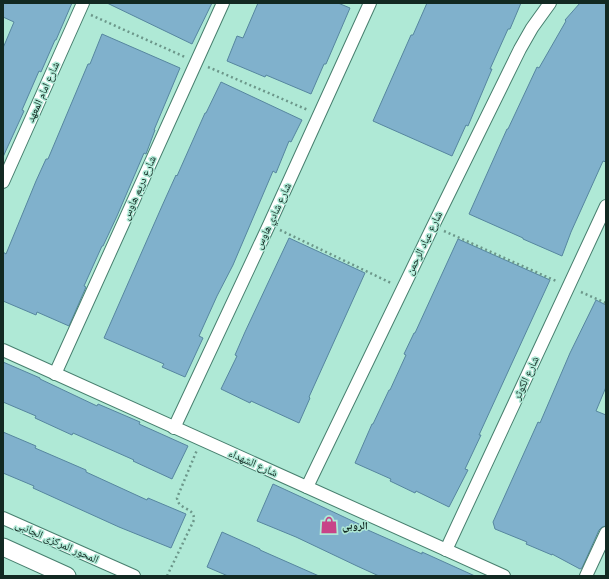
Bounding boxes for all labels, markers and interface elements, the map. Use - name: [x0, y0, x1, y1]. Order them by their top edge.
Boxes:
- street label: شارع امام المعهد: [24, 60, 62, 124]
- street label: شارع دريم هاوس: [119, 154, 160, 222]
- street label: شارع شادي هاوس: [252, 181, 296, 252]
- street label: شارع عباد الرحمن: [403, 209, 445, 277]
- street label: شارع الكوثر: [510, 354, 542, 403]
- street label: شارع الشهداء: [226, 446, 280, 480]
- shop icon: الروبي: [319, 515, 339, 535]
- street label: المحور المركزى الجانبى: [13, 518, 101, 566]
- place label: الروبي: [342, 519, 368, 533]

